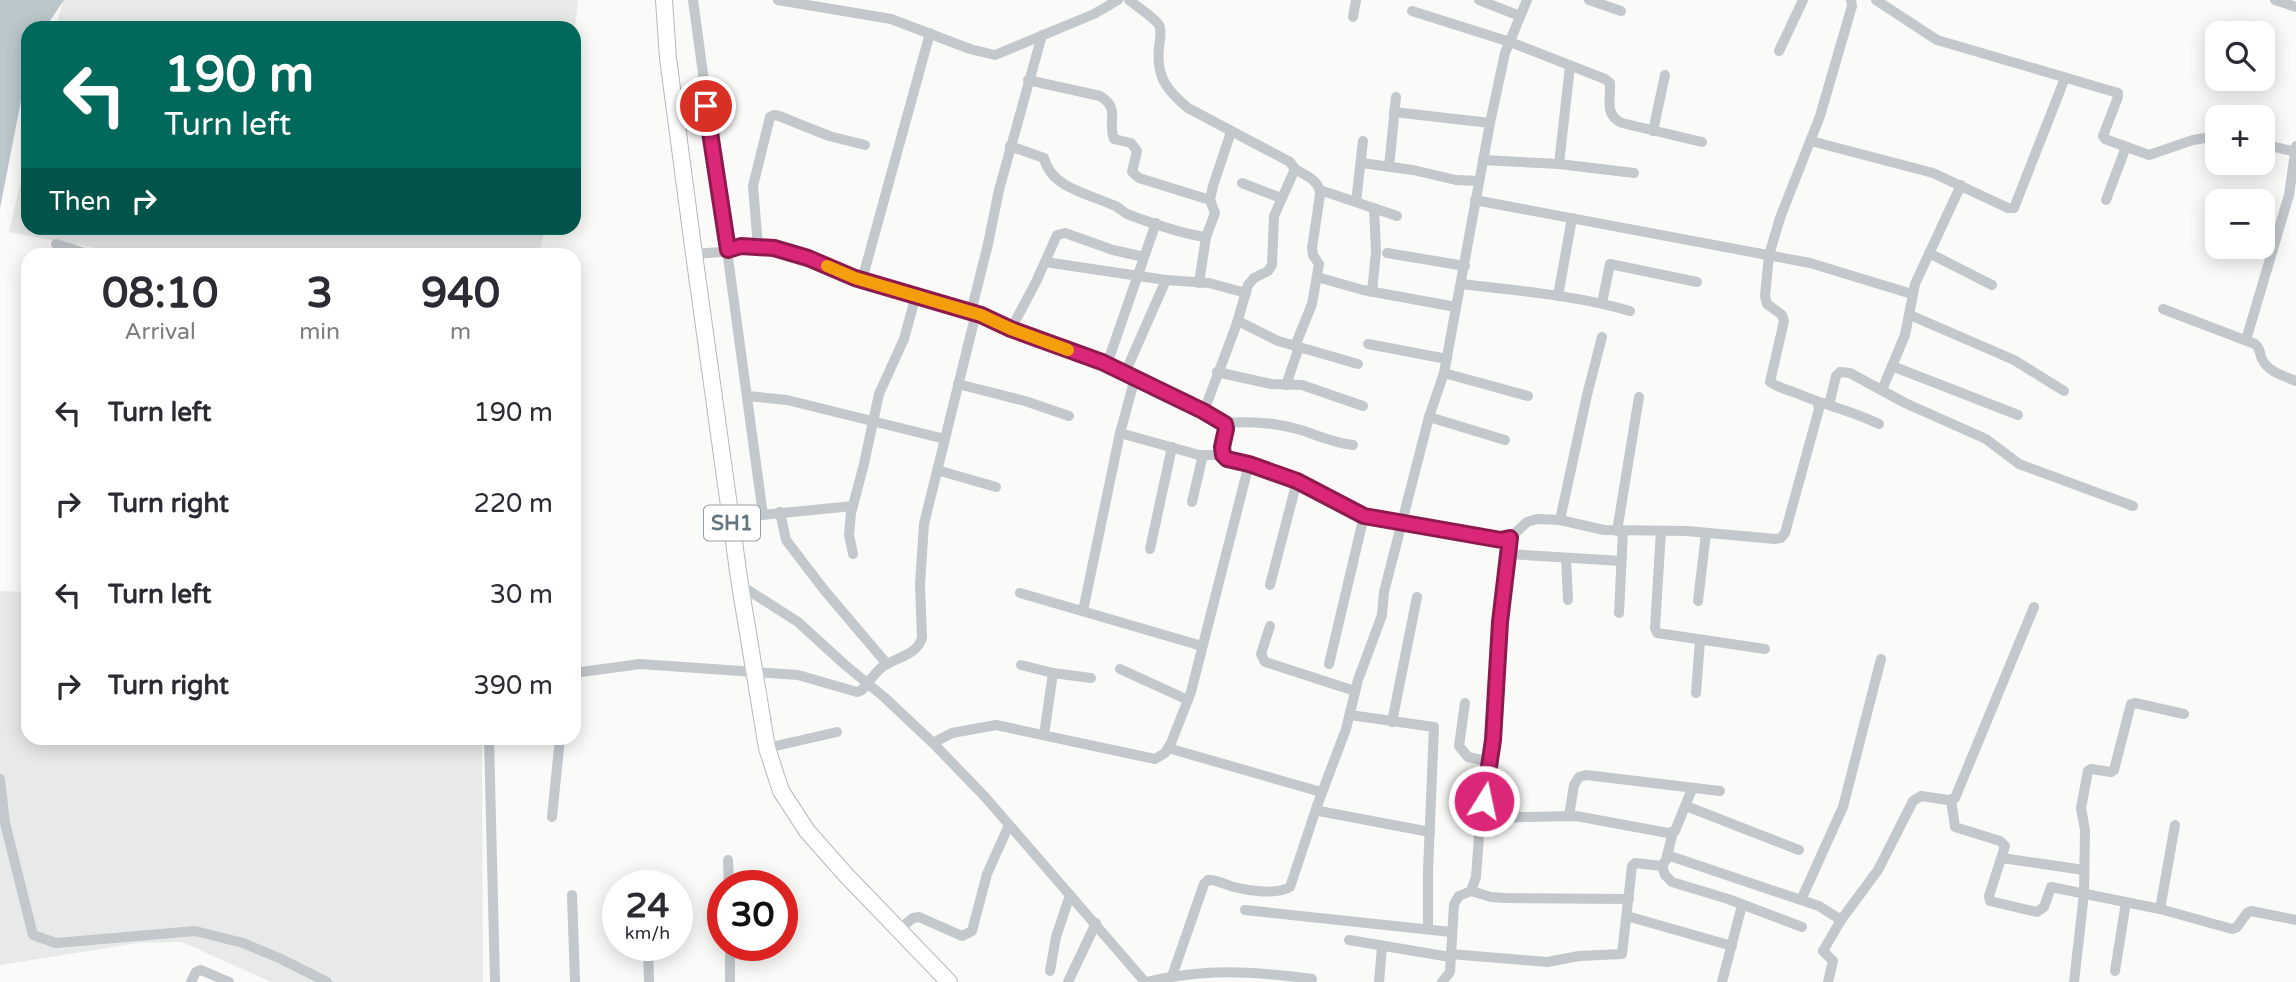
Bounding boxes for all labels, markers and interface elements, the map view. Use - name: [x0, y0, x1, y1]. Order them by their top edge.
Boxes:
- map controls: [2205, 21, 2275, 259]
- button: search: [2205, 21, 2275, 91]
- text: 190 m: [164, 46, 314, 105]
- icon: left: [49, 49, 140, 140]
- pin: [676, 76, 736, 136]
- icon: arrive: [687, 87, 725, 125]
- button: +: [2205, 105, 2275, 175]
- text: Turn left: [164, 106, 291, 144]
- icon: right: [125, 182, 163, 220]
- text: Then: [49, 186, 111, 217]
- button: −: [2205, 189, 2275, 259]
- text: 08:10: [102, 268, 218, 319]
- text: 3: [306, 268, 333, 319]
- text: 940: [421, 268, 500, 319]
- text: Arrival: [125, 318, 196, 346]
- text: min: [299, 318, 340, 346]
- text: m: [450, 318, 471, 346]
- icon: left: [49, 394, 87, 432]
- text: Turn left: [108, 397, 211, 428]
- text: 190 m: [473, 397, 553, 428]
- icon: right: [49, 485, 87, 523]
- text: Turn right: [108, 488, 229, 519]
- text: 220 m: [473, 488, 553, 519]
- road number: SH1: [704, 505, 760, 540]
- icon: left: [49, 576, 87, 614]
- text: Turn left: [108, 579, 211, 610]
- text: 30 m: [490, 579, 553, 610]
- icon: right: [49, 667, 87, 705]
- text: Turn right: [108, 670, 229, 701]
- text: 390 m: [473, 670, 553, 701]
- position arrow: [1447, 764, 1521, 838]
- speed limit sign: 30: [707, 870, 798, 961]
- text: 24: [626, 885, 669, 927]
- text: km/h: [625, 922, 670, 944]

